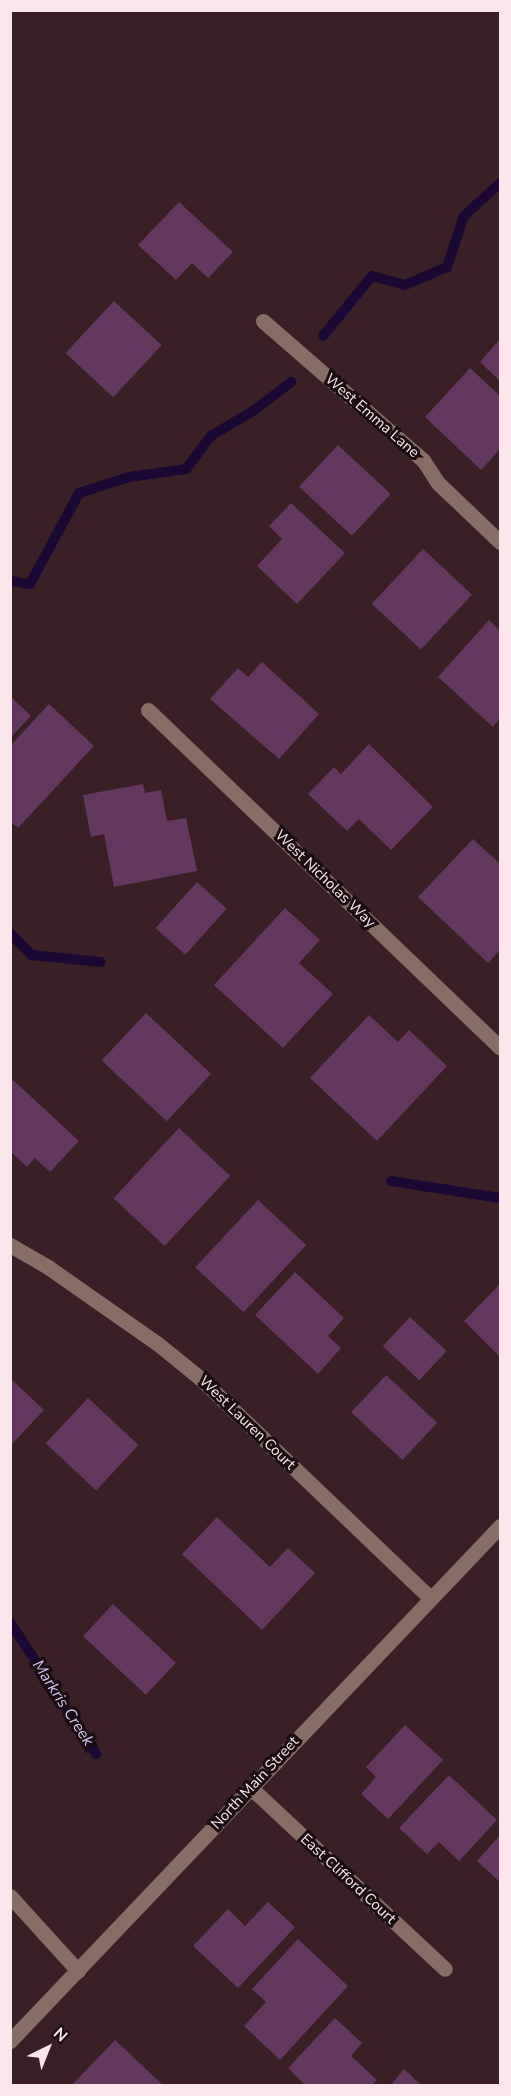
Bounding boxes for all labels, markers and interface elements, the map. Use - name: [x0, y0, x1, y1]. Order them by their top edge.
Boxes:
- street label: West Emma Lane: [321, 370, 423, 462]
- street label: West Nicholas Way: [271, 826, 379, 932]
- street label: West Lauren Court: [195, 1372, 299, 1474]
- water label: Markris Creek: [28, 1656, 98, 1750]
- street label: North Main Street: [207, 1733, 303, 1833]
- street label: East Clifford Court: [297, 1830, 399, 1928]
- north arrow: [18, 2018, 78, 2078]
- text: N: [48, 2023, 72, 2047]

